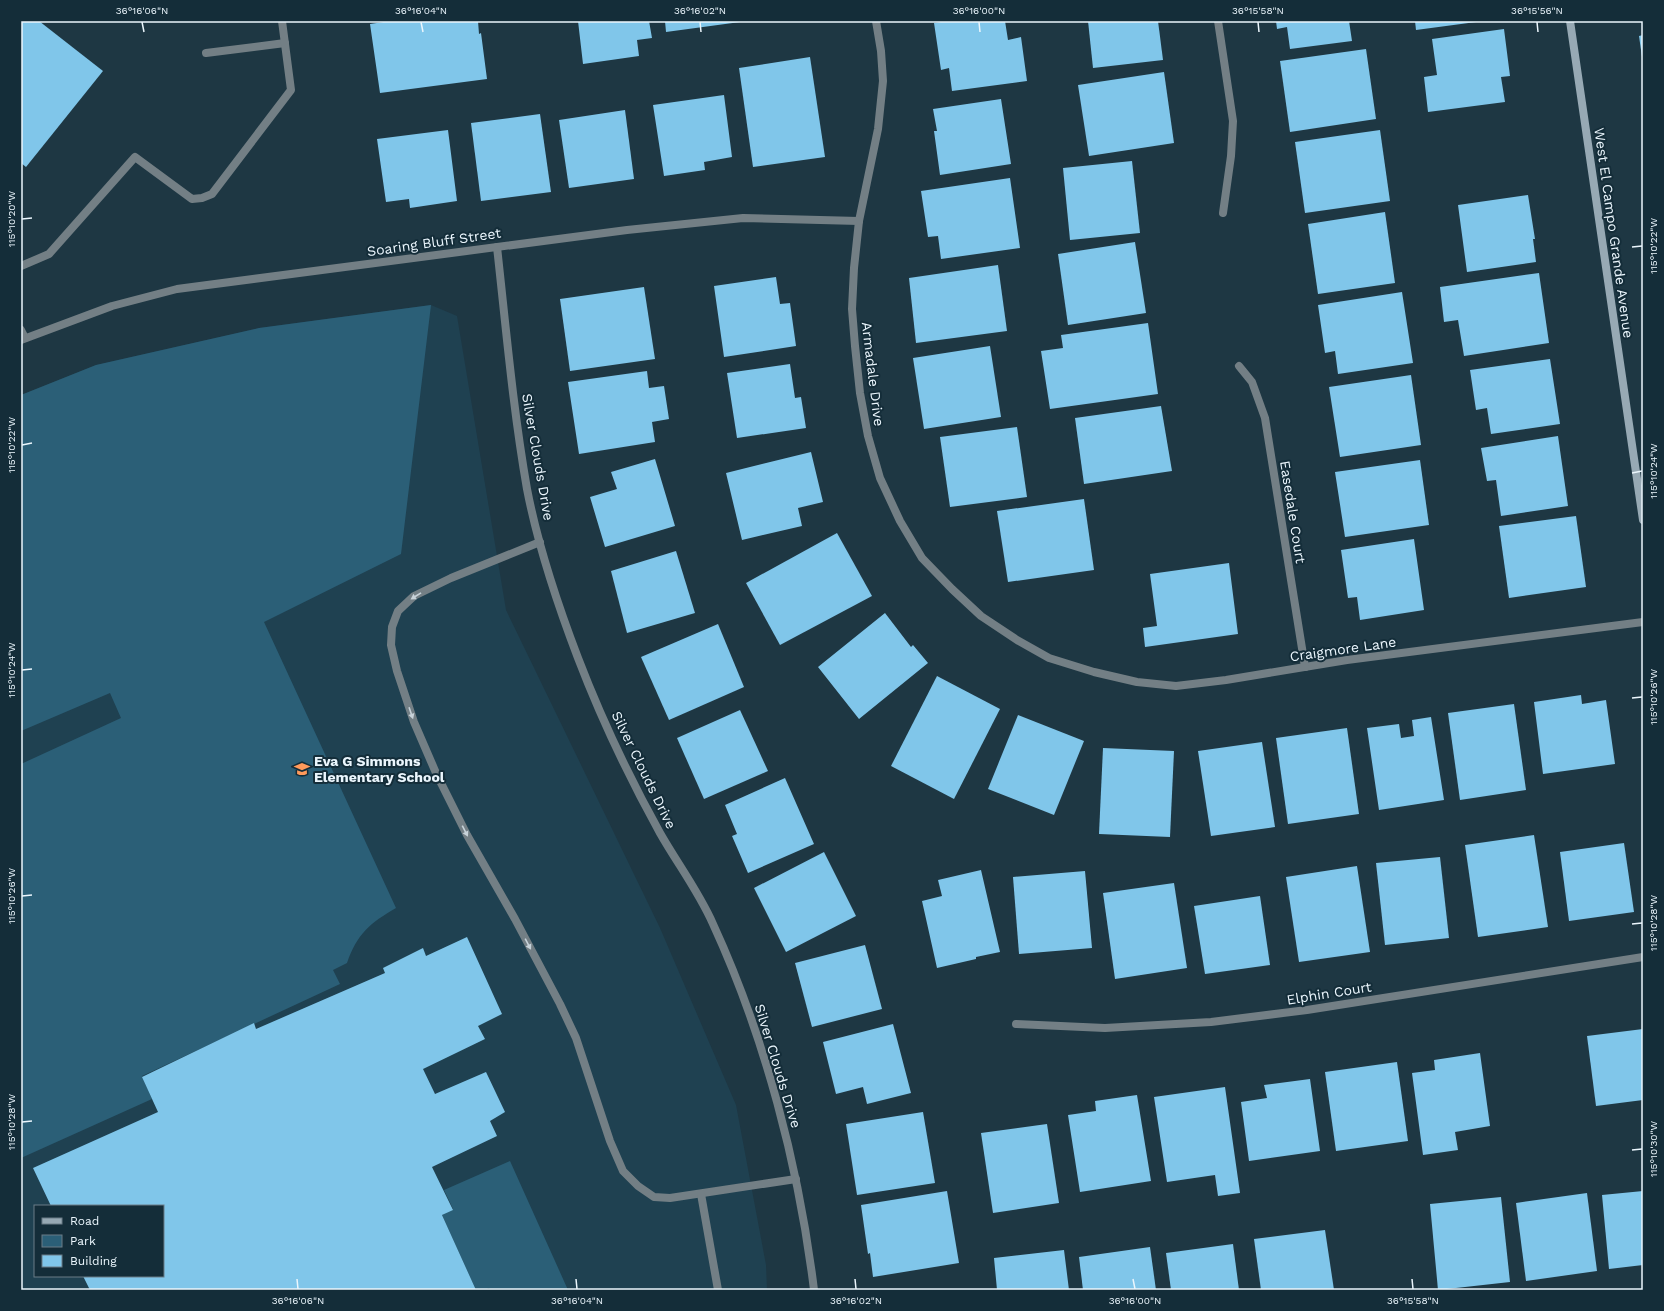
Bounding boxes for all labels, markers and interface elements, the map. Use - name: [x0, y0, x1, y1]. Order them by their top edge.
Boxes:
- text: 36°16'06"N: [116, 5, 168, 16]
- text: 36°16'04"N: [395, 5, 447, 16]
- text: 36°16'02"N: [674, 5, 726, 16]
- text: 36°16'00"N: [953, 5, 1005, 16]
- text: 36°15'58"N: [1232, 5, 1284, 16]
- text: 36°15'56"N: [1511, 5, 1563, 16]
- street label: West El Campo Grande Avenue: [1591, 127, 1637, 339]
- text: 115°10'20"W: [6, 190, 17, 247]
- text: 115°10'22"W: [1648, 218, 1659, 274]
- street label: Soaring Bluff Street: [366, 225, 502, 259]
- street label: Armadale Drive: [859, 321, 887, 427]
- street label: Silver Clouds Drive: [519, 392, 557, 522]
- text: 115°10'22"W: [6, 417, 17, 473]
- text: 115°10'24"W: [1648, 443, 1659, 499]
- street label: Easedale Court: [1277, 459, 1309, 565]
- one-way arrow: [411, 592, 422, 599]
- street label: Craigmore Lane: [1289, 634, 1397, 664]
- text: 115°10'24"W: [6, 642, 17, 698]
- text: 115°10'26"W: [1648, 668, 1659, 725]
- one-way arrow: [408, 707, 414, 719]
- street label: Silver Clouds Drive: [609, 709, 679, 831]
- place label: Eva G Simmons Elementary School: [314, 753, 445, 785]
- school or university icon: Eva G Simmons Elementary School: [293, 760, 311, 778]
- one-way arrow: [462, 825, 468, 836]
- text: 115°10'26"W: [6, 867, 17, 924]
- text: 115°10'28"W: [1648, 894, 1659, 951]
- one-way arrow: [525, 939, 531, 950]
- street label: Elphin Court: [1285, 978, 1373, 1008]
- street label: Silver Clouds Drive: [752, 1002, 804, 1130]
- text: 115°10'28"W: [6, 1093, 17, 1150]
- text: 115°10'30"W: [1648, 1120, 1659, 1177]
- legend: [34, 1205, 164, 1277]
- text: Road: [70, 1214, 99, 1228]
- text: Park: [70, 1234, 96, 1248]
- text: Building: [70, 1254, 117, 1268]
- text: 36°16'06"N: [272, 1295, 324, 1306]
- text: 36°16'04"N: [551, 1295, 603, 1306]
- text: 36°16'02"N: [830, 1295, 882, 1306]
- text: 36°16'00"N: [1109, 1295, 1161, 1306]
- text: 36°15'58"N: [1387, 1295, 1439, 1306]

